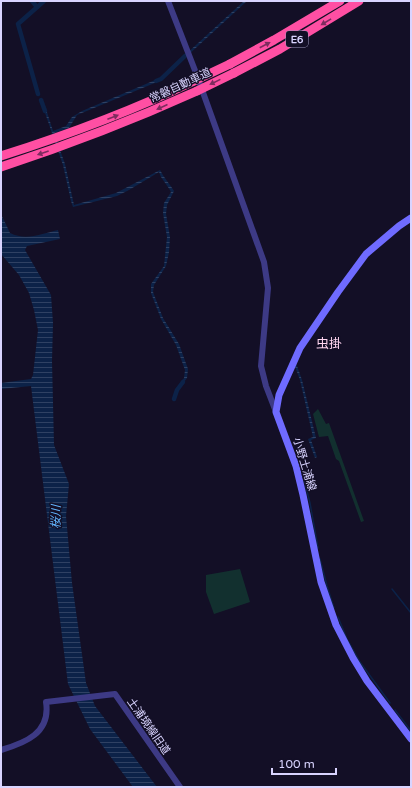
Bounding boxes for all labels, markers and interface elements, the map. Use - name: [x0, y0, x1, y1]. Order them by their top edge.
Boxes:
- one-way arrow: [320, 18, 332, 25]
- road number: E6: [286, 31, 308, 47]
- one-way arrow: [259, 42, 271, 49]
- street label: 常磐自動車道: [148, 66, 213, 105]
- one-way arrow: [210, 79, 221, 85]
- one-way arrow: [156, 104, 168, 110]
- one-way arrow: [107, 113, 119, 119]
- one-way arrow: [36, 150, 48, 156]
- district label: 虫掛: [316, 336, 342, 352]
- street label: 小野土浦線: [290, 436, 319, 492]
- water label: 桜川: [49, 503, 63, 529]
- street label: 土浦境線旧道: [124, 696, 173, 757]
- scale bar: [272, 750, 336, 776]
- text: 100 m: [278, 757, 315, 771]

